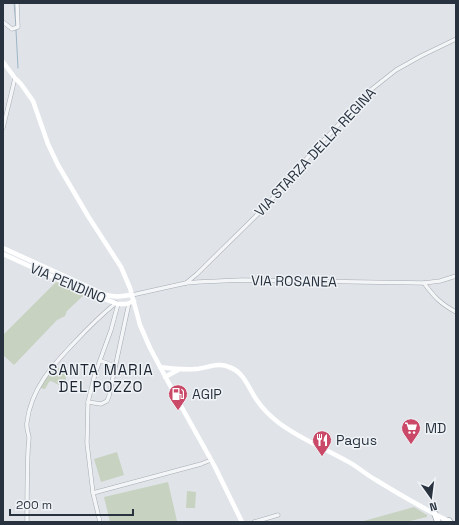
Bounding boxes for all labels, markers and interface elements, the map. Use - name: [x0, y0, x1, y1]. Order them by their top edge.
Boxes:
- street label: VIA STARZA DELLA REGINA: [251, 84, 380, 220]
- street label: VIA PENDINO: [27, 259, 109, 307]
- street label: VIA ROSANEA: [251, 271, 337, 291]
- district label: SANTA MARIA DEL POZZO: [48, 360, 154, 396]
- fuel station icon: AGIP: [167, 383, 189, 411]
- place label: AGIP: [192, 385, 222, 403]
- supermarket icon: MD: [400, 417, 422, 445]
- place label: MD: [425, 419, 446, 437]
- restaurant icon: Pagus: [311, 429, 333, 457]
- place label: Pagus: [336, 431, 377, 449]
- north arrow: [411, 477, 451, 517]
- scale bar: [10, 491, 133, 517]
- text: 200 m: [16, 497, 52, 513]
- text: N: [428, 499, 439, 514]

